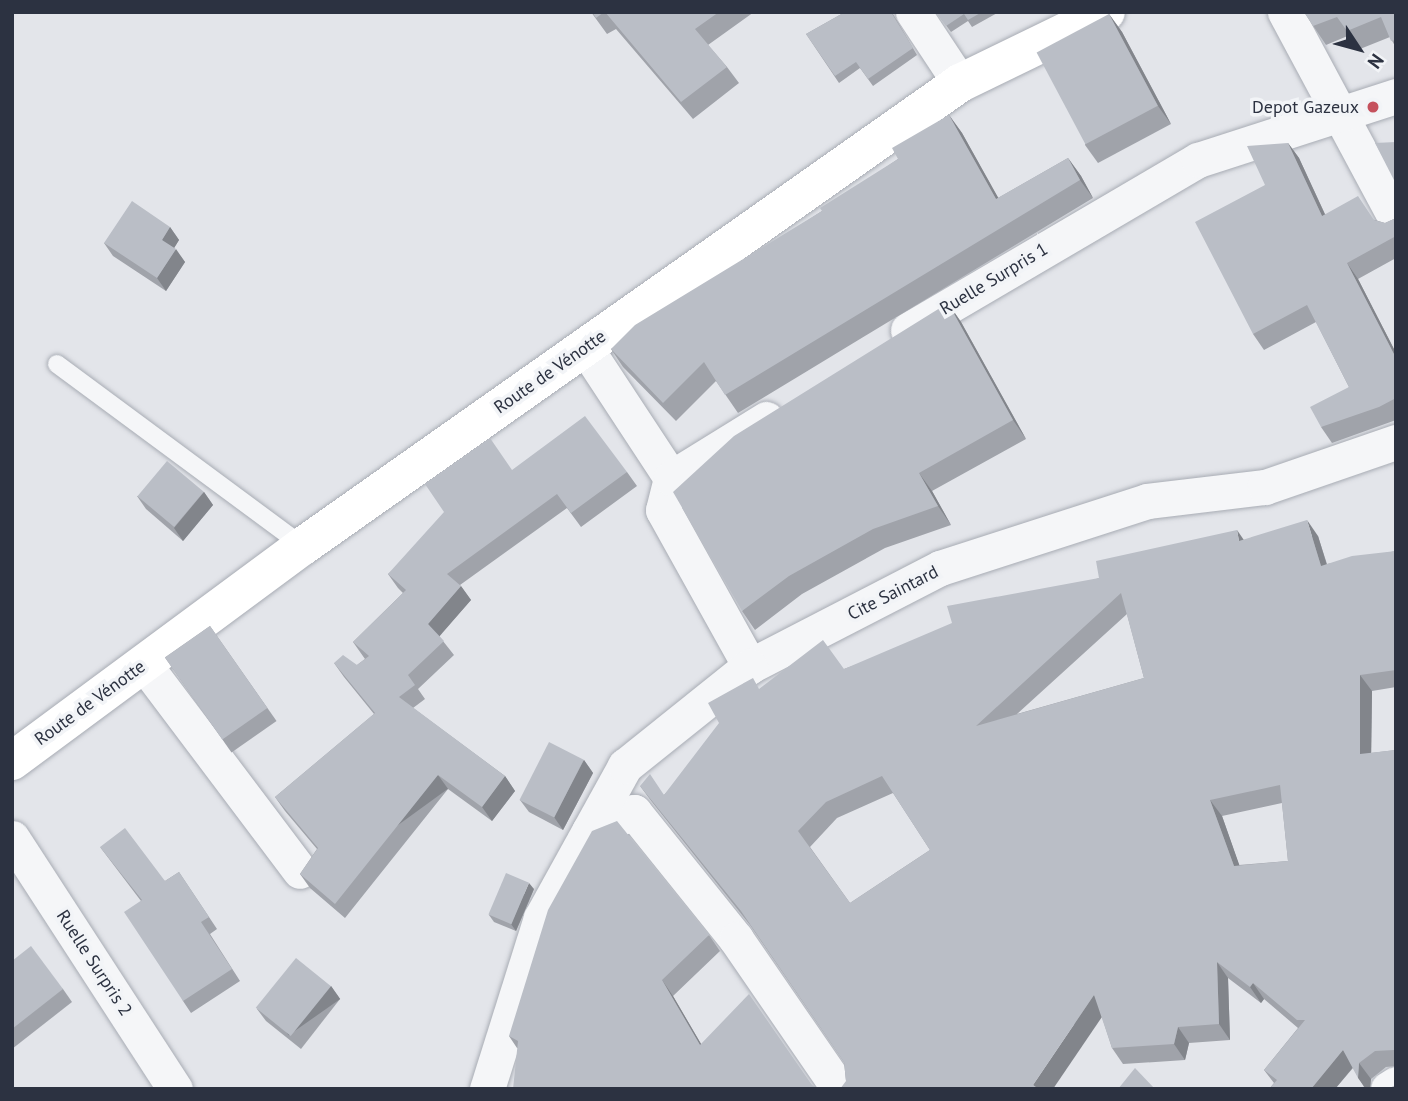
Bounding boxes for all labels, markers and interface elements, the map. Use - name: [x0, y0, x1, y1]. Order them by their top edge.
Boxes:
- north arrow: [1324, 14, 1394, 84]
- text: N: [1363, 49, 1389, 73]
- place label: Depot Gazeux: [1252, 96, 1359, 118]
- marker: Depot Gazeux: [1365, 99, 1381, 115]
- street label: Ruelle Surpris 1: [936, 238, 1052, 320]
- street label: Route de Vénotte: [490, 325, 610, 419]
- street label: Cite Saintard: [844, 561, 942, 625]
- street label: Route de Vénotte: [30, 656, 150, 750]
- street label: Ruelle Surpris 2: [52, 906, 136, 1020]

